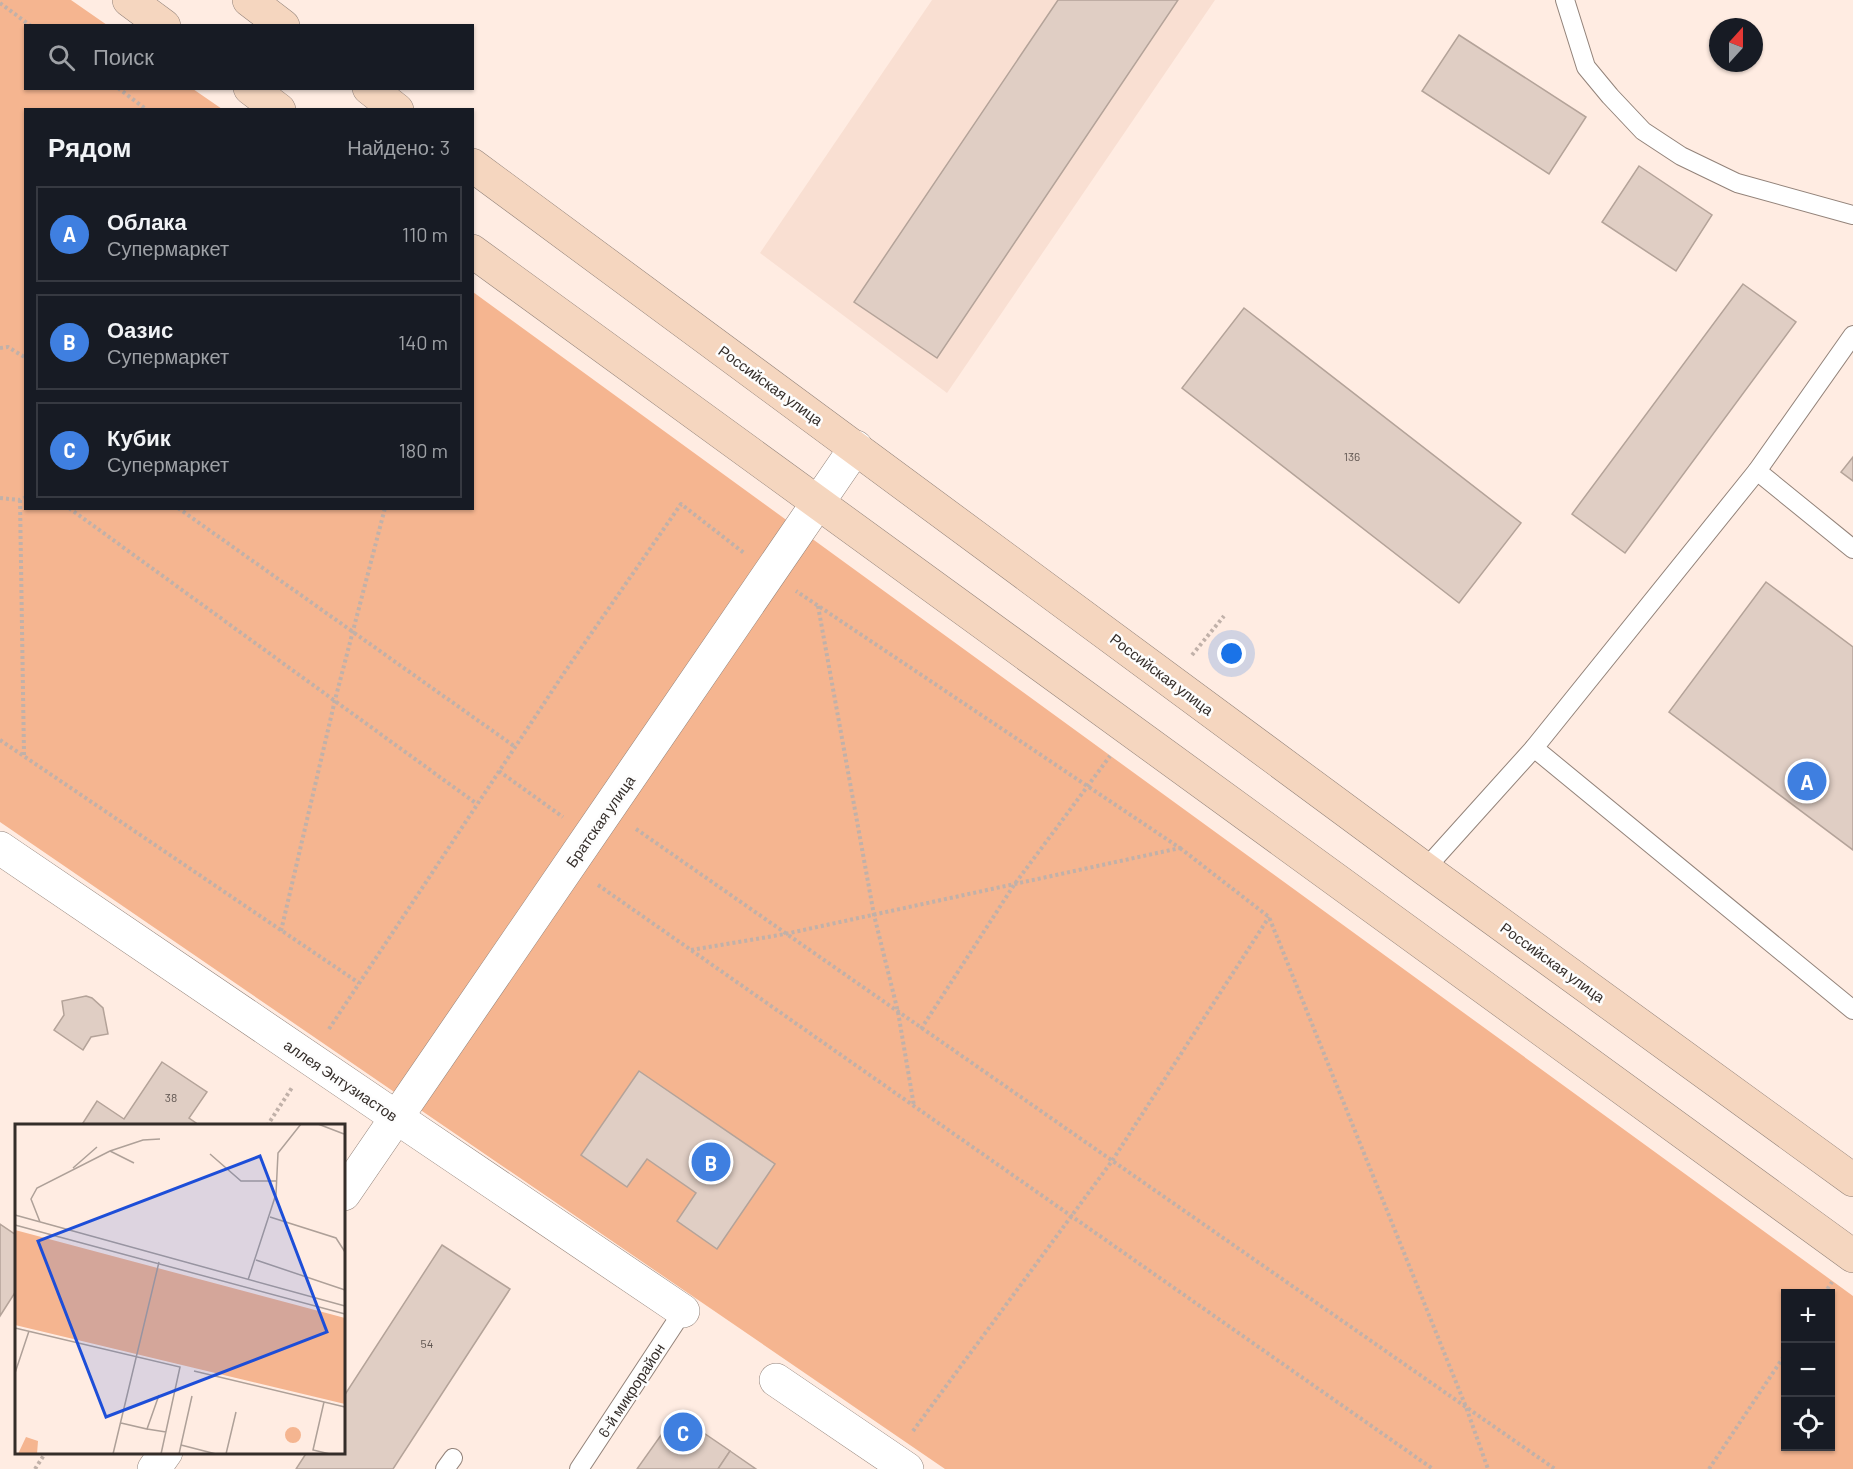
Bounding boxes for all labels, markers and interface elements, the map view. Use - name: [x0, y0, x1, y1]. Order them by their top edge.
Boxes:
- north arrow: [1709, 18, 1763, 72]
- search box: [24, 24, 474, 90]
- icon: search: [45, 41, 78, 74]
- text: Поиск: [93, 43, 154, 69]
- text: Рядом: [48, 131, 131, 162]
- text: Найдено: 3: [347, 135, 450, 159]
- text: Облака: [107, 208, 187, 234]
- text: A: [63, 222, 76, 246]
- text: 110 m: [402, 222, 448, 246]
- text: Супермаркет: [107, 236, 229, 260]
- text: Оазис: [107, 316, 173, 342]
- text: B: [63, 330, 76, 354]
- text: 140 m: [398, 330, 448, 354]
- street label: Российская улица: [715, 341, 827, 429]
- text: Супермаркет: [107, 344, 229, 368]
- text: Кубик: [107, 424, 171, 450]
- text: C: [63, 438, 76, 462]
- text: 180 m: [399, 438, 448, 462]
- house number: 136: [1344, 449, 1360, 463]
- text: Супермаркет: [107, 452, 229, 476]
- street label: Российская улица: [1107, 629, 1218, 719]
- your location: [1217, 639, 1246, 668]
- pin: A: [1788, 758, 1826, 804]
- street label: Братская улица: [562, 771, 639, 870]
- street label: Российская улица: [1497, 918, 1609, 1006]
- street label: аллея Энтузиастов: [281, 1035, 401, 1125]
- house number: 38: [165, 1090, 177, 1104]
- inset map: [15, 1124, 345, 1454]
- pin: B: [692, 1140, 730, 1184]
- map controls: [1781, 1289, 1835, 1451]
- button: +: [1781, 1289, 1835, 1343]
- house number: 54: [421, 1336, 433, 1350]
- street label: 6-й микрорайон: [594, 1340, 668, 1440]
- button: −: [1781, 1343, 1835, 1397]
- button: locate: [1781, 1397, 1835, 1451]
- pin: C: [664, 1410, 702, 1454]

